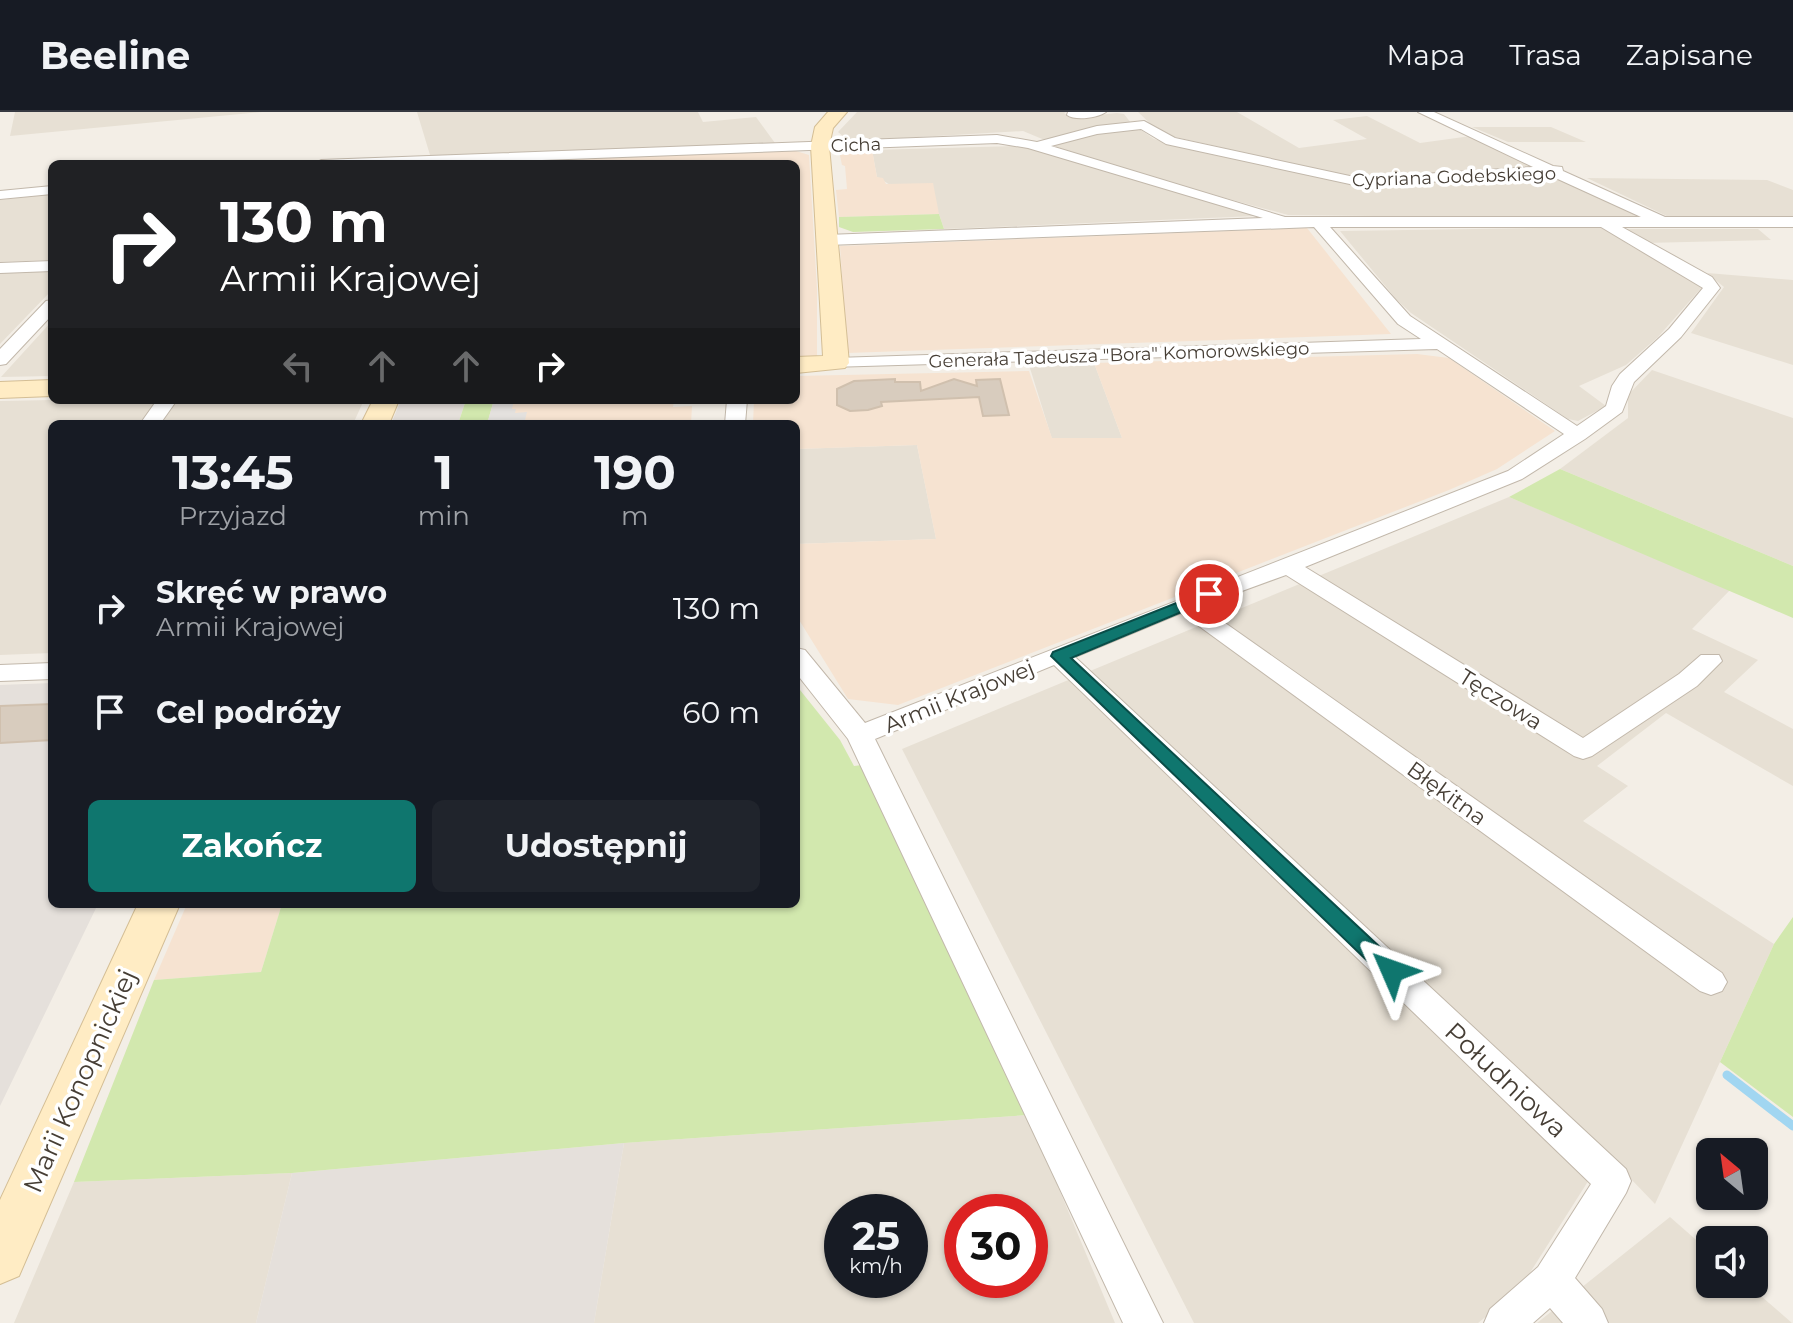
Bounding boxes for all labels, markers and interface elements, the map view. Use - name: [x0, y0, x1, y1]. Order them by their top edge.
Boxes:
- text: Beeline: [40, 32, 190, 79]
- text: Mapa: [1387, 38, 1465, 72]
- text: Trasa: [1509, 38, 1582, 72]
- text: Zapisane: [1626, 38, 1753, 72]
- street label: Cicha: [830, 133, 882, 157]
- street label: Cypriana Godebskiego: [1352, 162, 1556, 192]
- text: 130 m: [220, 188, 388, 256]
- icon: right: [88, 192, 192, 296]
- text: Armii Krajowej: [220, 256, 481, 300]
- street label: Generała Tadeusza "Bora" Komorowskiego: [928, 337, 1310, 373]
- icon: left: [276, 344, 320, 388]
- icon: ahead: [360, 344, 404, 388]
- icon: ahead: [444, 344, 488, 388]
- icon: right: [528, 344, 572, 388]
- text: 13:45: [172, 443, 294, 501]
- text: 1: [434, 443, 453, 501]
- text: 190: [594, 443, 676, 501]
- text: Przyjazd: [179, 500, 287, 532]
- text: min: [418, 500, 470, 532]
- text: m: [621, 500, 649, 532]
- pin: [1175, 560, 1243, 628]
- icon: arrive: [1187, 572, 1231, 616]
- text: Skręć w prawo: [156, 574, 387, 611]
- icon: right: [88, 586, 132, 630]
- text: 130 m: [673, 590, 760, 627]
- text: Armii Krajowej: [156, 611, 344, 643]
- street label: Armii Krajowej: [880, 654, 1038, 739]
- street label: Tęczowa: [1454, 663, 1547, 736]
- icon: arrive: [88, 690, 132, 734]
- text: Cel podróży: [156, 694, 341, 731]
- text: 60 m: [682, 694, 760, 731]
- street label: Błękitna: [1402, 756, 1492, 831]
- button: Zakończ: [88, 800, 416, 892]
- button: Udostępnij: [432, 800, 760, 892]
- position arrow: [1350, 929, 1434, 1013]
- street label: Marii Konopnickiej: [16, 964, 144, 1198]
- street label: Południowa: [1438, 1015, 1574, 1145]
- north arrow: [1696, 1138, 1768, 1210]
- map controls: [1696, 1138, 1768, 1298]
- speed limit sign: 30: [944, 1194, 1048, 1298]
- text: 25: [852, 1211, 900, 1260]
- button: sound: [1696, 1226, 1768, 1298]
- text: km/h: [849, 1254, 903, 1278]

